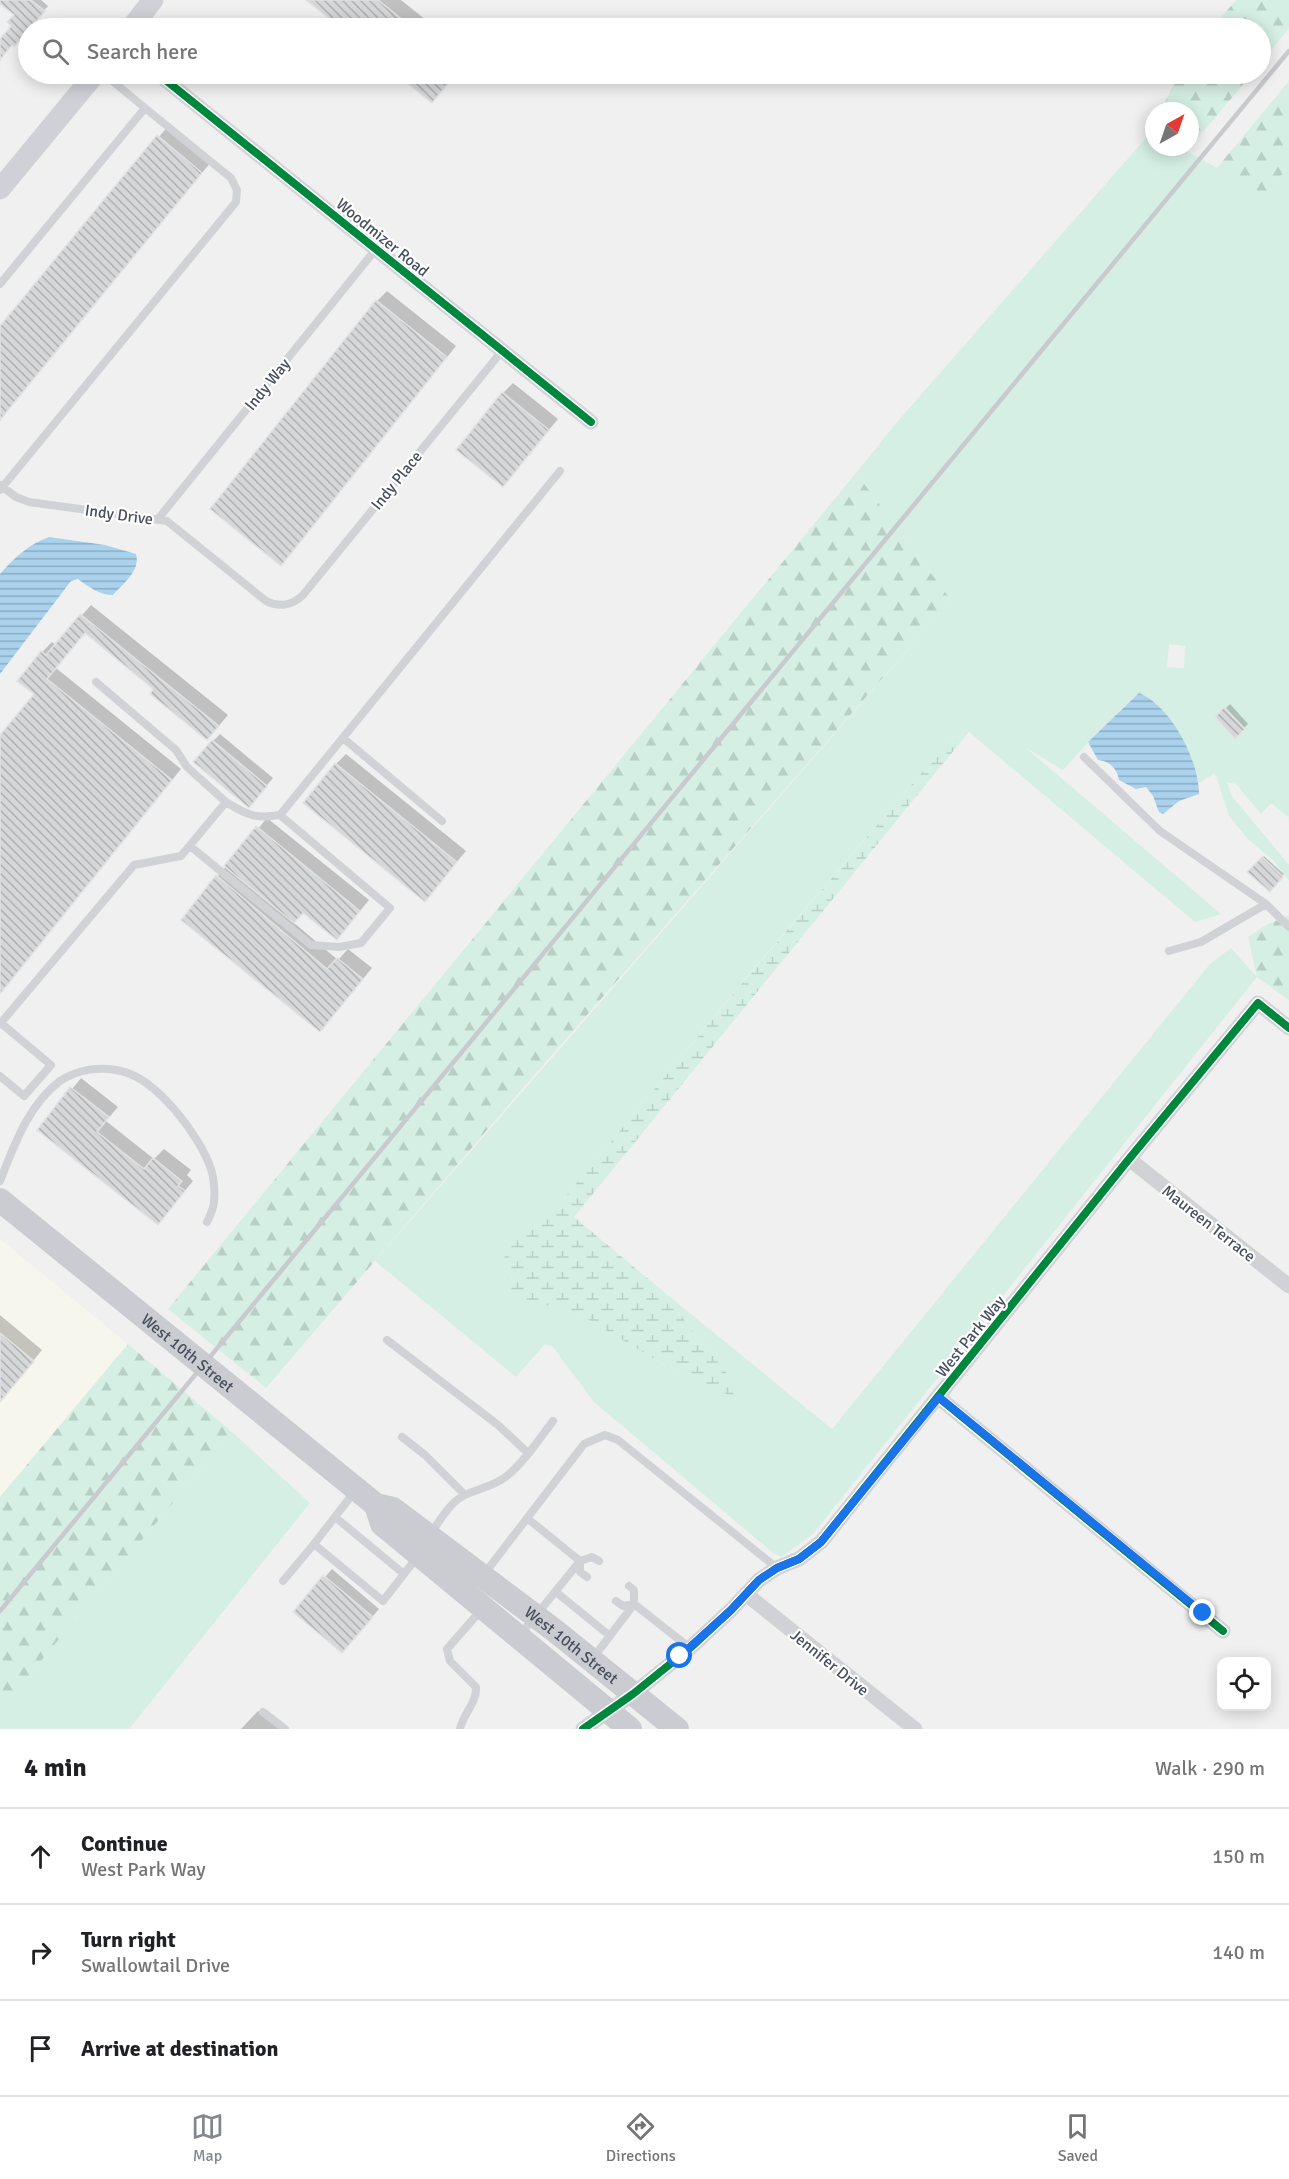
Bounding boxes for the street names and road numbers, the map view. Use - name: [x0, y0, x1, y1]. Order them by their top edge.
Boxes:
- street label: Woodmizer Road: [332, 194, 433, 281]
- street label: Indy Way: [241, 354, 295, 415]
- street label: Indy Place: [367, 447, 427, 514]
- street label: Indy Drive: [83, 500, 154, 530]
- street label: Maureen Terrace: [1158, 1181, 1259, 1267]
- street label: West Park Way: [932, 1291, 1010, 1382]
- street label: West 10th Street: [137, 1310, 238, 1397]
- street label: West 10th Street: [520, 1602, 622, 1689]
- street label: Jennifer Drive: [786, 1625, 873, 1701]

